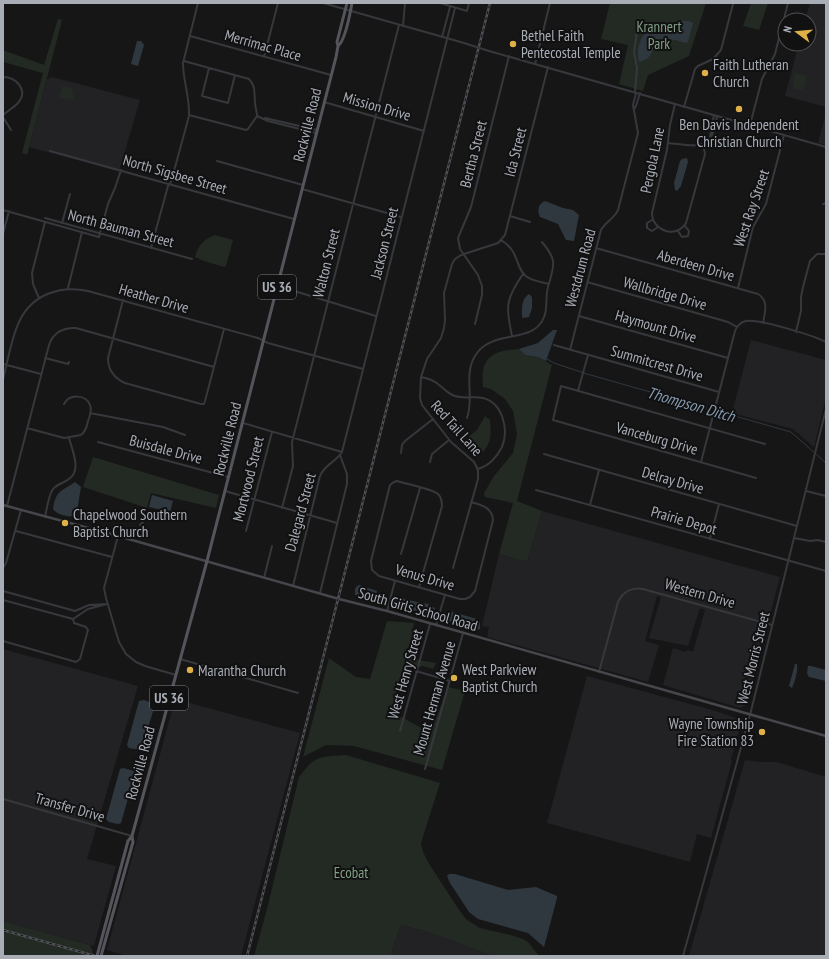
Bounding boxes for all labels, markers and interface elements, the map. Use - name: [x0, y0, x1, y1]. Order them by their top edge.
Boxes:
- north arrow: [777, 12, 817, 52]
- park label: Krannert Park: [636, 17, 682, 53]
- text: N: [780, 24, 795, 34]
- street label: Merrimac Place: [223, 25, 303, 65]
- place label: Bethel Faith Pentecostal Temple: [521, 26, 621, 62]
- marker: Bethel Faith Pentecostal Temple: [508, 39, 518, 49]
- place label: Faith Lutheran Church: [713, 55, 789, 91]
- marker: Faith Lutheran Church: [700, 68, 710, 78]
- street label: Rockville Road: [289, 86, 325, 164]
- street label: Mission Drive: [341, 87, 413, 125]
- marker: Ben Davis Independent Christian Church: [734, 104, 744, 114]
- place label: Ben Davis Independent Christian Church: [679, 115, 799, 151]
- street label: Bertha Street: [455, 118, 491, 190]
- street label: Ida Street: [500, 125, 530, 179]
- street label: Pergola Lane: [636, 125, 668, 195]
- street label: North Sigsbee Street: [121, 150, 229, 198]
- street label: West Ray Street: [729, 167, 773, 249]
- street label: North Bauman Street: [66, 205, 176, 251]
- street label: Jackson Street: [366, 205, 402, 282]
- street label: Walton Street: [308, 227, 344, 299]
- street label: Westdrum Road: [560, 227, 600, 309]
- street label: Aberdeen Drive: [655, 245, 737, 285]
- street label: Wallbridge Drive: [621, 272, 709, 314]
- road number: US 36: [258, 275, 296, 299]
- street label: Heather Drive: [117, 279, 191, 317]
- street label: Haymount Drive: [613, 305, 699, 347]
- street label: Summitcrest Drive: [609, 341, 705, 385]
- water label: Thompson Ditch: [645, 382, 738, 426]
- street label: Red Tail Lane: [427, 396, 487, 460]
- street label: Rockville Road: [209, 400, 245, 478]
- street label: Vanceburg Drive: [613, 417, 700, 459]
- street label: Buisdale Drive: [128, 430, 204, 468]
- street label: Mortwood Street: [228, 434, 268, 524]
- street label: Delray Drive: [640, 462, 706, 498]
- street label: Dalegard Street: [280, 471, 320, 553]
- street label: Prairie Depot: [649, 502, 719, 538]
- place label: Chapelwood Southern Baptist Church: [73, 505, 187, 541]
- marker: Chapelwood Southern Baptist Church: [60, 518, 70, 528]
- street label: Venus Drive: [392, 559, 457, 595]
- street label: Western Drive: [663, 574, 737, 612]
- street label: South Girls School Road: [356, 583, 480, 635]
- street label: West Morris Street: [732, 610, 774, 706]
- street label: West Henry Street: [383, 627, 427, 721]
- street label: Mount Herman Avenue: [409, 639, 459, 757]
- place label: West Parkview Baptist Church: [462, 660, 537, 696]
- place label: Marantha Church: [198, 661, 286, 680]
- marker: Marantha Church: [185, 665, 195, 675]
- marker: West Parkview Baptist Church: [449, 673, 459, 683]
- road number: US 36: [150, 686, 188, 710]
- place label: Wayne Township Fire Station 83: [669, 714, 754, 750]
- street label: Rockville Road: [121, 724, 159, 802]
- marker: Wayne Township Fire Station 83: [757, 727, 767, 737]
- street label: Transfer Drive: [33, 788, 107, 826]
- park label: Ecobat: [334, 863, 368, 882]

